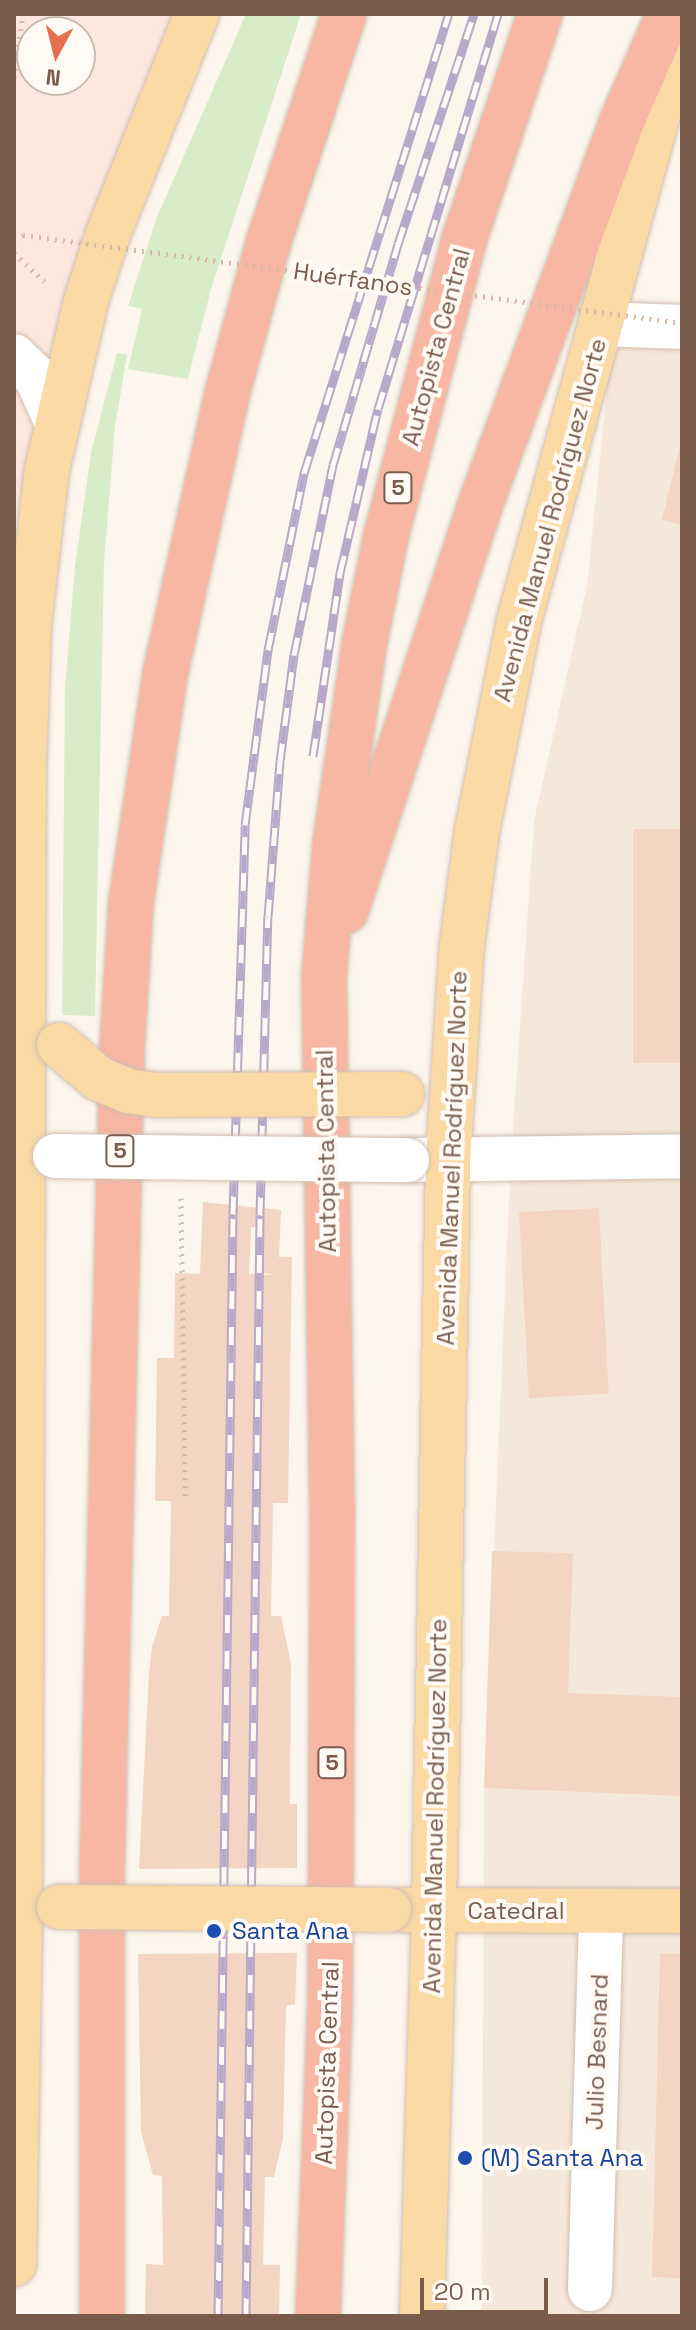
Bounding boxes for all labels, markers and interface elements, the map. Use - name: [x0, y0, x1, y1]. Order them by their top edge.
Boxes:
- north arrow: [16, 16, 96, 96]
- text: N: [44, 63, 62, 93]
- street label: Autopista Central: [396, 245, 476, 449]
- street label: Huérfanos: [292, 256, 414, 302]
- street label: Avenida Manuel Rodríguez Norte: [488, 335, 612, 705]
- road number: 5: [382, 470, 414, 506]
- street label: Avenida Manuel Rodríguez Norte: [431, 970, 473, 1346]
- street label: Autopista Central: [310, 1049, 342, 1253]
- road number: 5: [104, 1133, 136, 1169]
- street label: Avenida Manuel Rodríguez Norte: [417, 1618, 453, 1994]
- road number: 5: [316, 1745, 348, 1781]
- street label: Catedral: [467, 1897, 565, 1925]
- place label: Santa Ana: [232, 1917, 349, 1945]
- marker: Santa Ana: [203, 1920, 225, 1942]
- street label: Autopista Central: [309, 1961, 345, 2165]
- street label: Julio Besnard: [580, 1973, 614, 2131]
- place label: (M) Santa Ana: [481, 2144, 644, 2172]
- marker: (M) Santa Ana: [456, 2149, 474, 2167]
- scale bar: [424, 2262, 552, 2312]
- text: 20 m: [434, 2276, 491, 2307]

